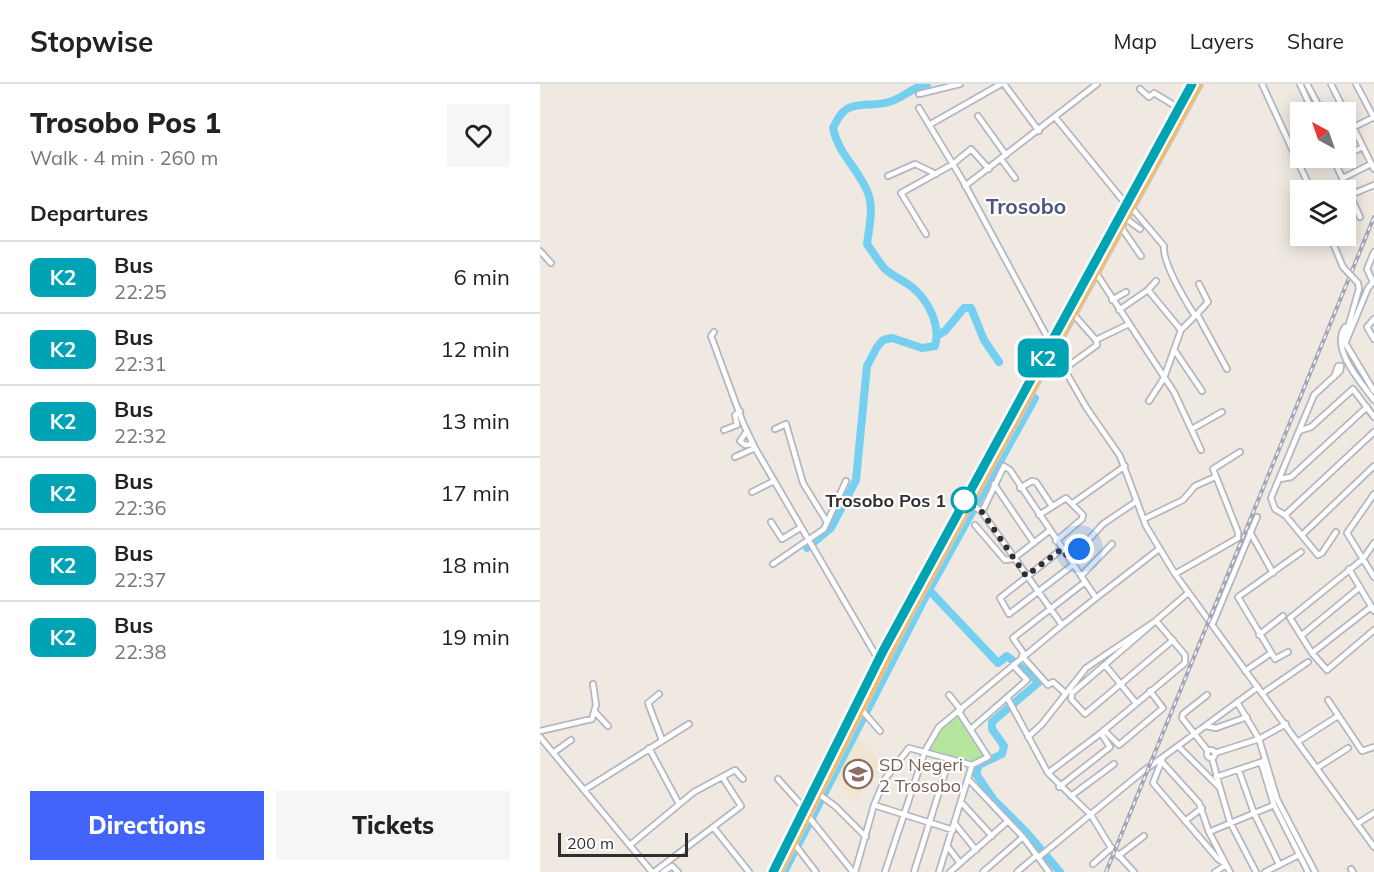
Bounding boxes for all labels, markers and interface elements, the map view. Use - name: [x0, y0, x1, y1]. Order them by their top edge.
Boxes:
- text: Stopwise: [30, 24, 153, 59]
- text: Map: [1114, 28, 1157, 54]
- text: Layers: [1190, 28, 1254, 54]
- text: Share: [1287, 28, 1344, 54]
- north arrow: [1290, 102, 1356, 168]
- map controls: [1290, 102, 1356, 246]
- button: heart: [447, 104, 510, 167]
- text: Trosobo Pos 1: [30, 105, 221, 140]
- text: Walk · 4 min · 260 m: [30, 145, 218, 170]
- button: layers: [1290, 180, 1356, 246]
- district label: Trosobo: [986, 193, 1066, 219]
- text: Departures: [30, 199, 148, 227]
- text: Bus: [114, 251, 153, 279]
- text: 6 min: [454, 263, 510, 291]
- text: K2: [50, 264, 76, 290]
- text: 22:25: [114, 279, 167, 304]
- text: Bus: [114, 323, 153, 351]
- text: 12 min: [440, 335, 510, 363]
- text: K2: [50, 336, 76, 362]
- line badge: K2: [1016, 338, 1070, 378]
- text: K2: [1030, 345, 1056, 371]
- text: 22:31: [114, 351, 167, 376]
- text: Bus: [114, 395, 153, 423]
- text: 13 min: [440, 407, 510, 435]
- text: K2: [50, 408, 76, 434]
- text: 22:32: [114, 423, 167, 448]
- text: Bus: [114, 467, 153, 495]
- text: 17 min: [440, 479, 510, 507]
- text: K2: [50, 480, 76, 506]
- marker: Trosobo Pos 1: [951, 487, 977, 513]
- place label: Trosobo Pos 1: [825, 489, 946, 512]
- text: 22:36: [114, 495, 167, 520]
- your location: [1064, 534, 1094, 564]
- text: Bus: [114, 539, 153, 567]
- text: 18 min: [440, 551, 510, 579]
- text: K2: [50, 552, 76, 578]
- text: 22:37: [114, 567, 167, 592]
- text: Bus: [114, 611, 153, 639]
- text: 19 min: [440, 623, 510, 651]
- text: K2: [50, 624, 76, 650]
- text: 22:38: [114, 639, 167, 664]
- place label: SD Negeri 2 Trosobo: [879, 753, 963, 797]
- school or university icon: SD Negeri 2 Trosobo: [842, 758, 874, 790]
- button: Directions: [30, 791, 264, 860]
- button: Tickets: [276, 791, 510, 860]
- scale bar: [558, 830, 688, 858]
- text: 200 m: [567, 833, 614, 853]

